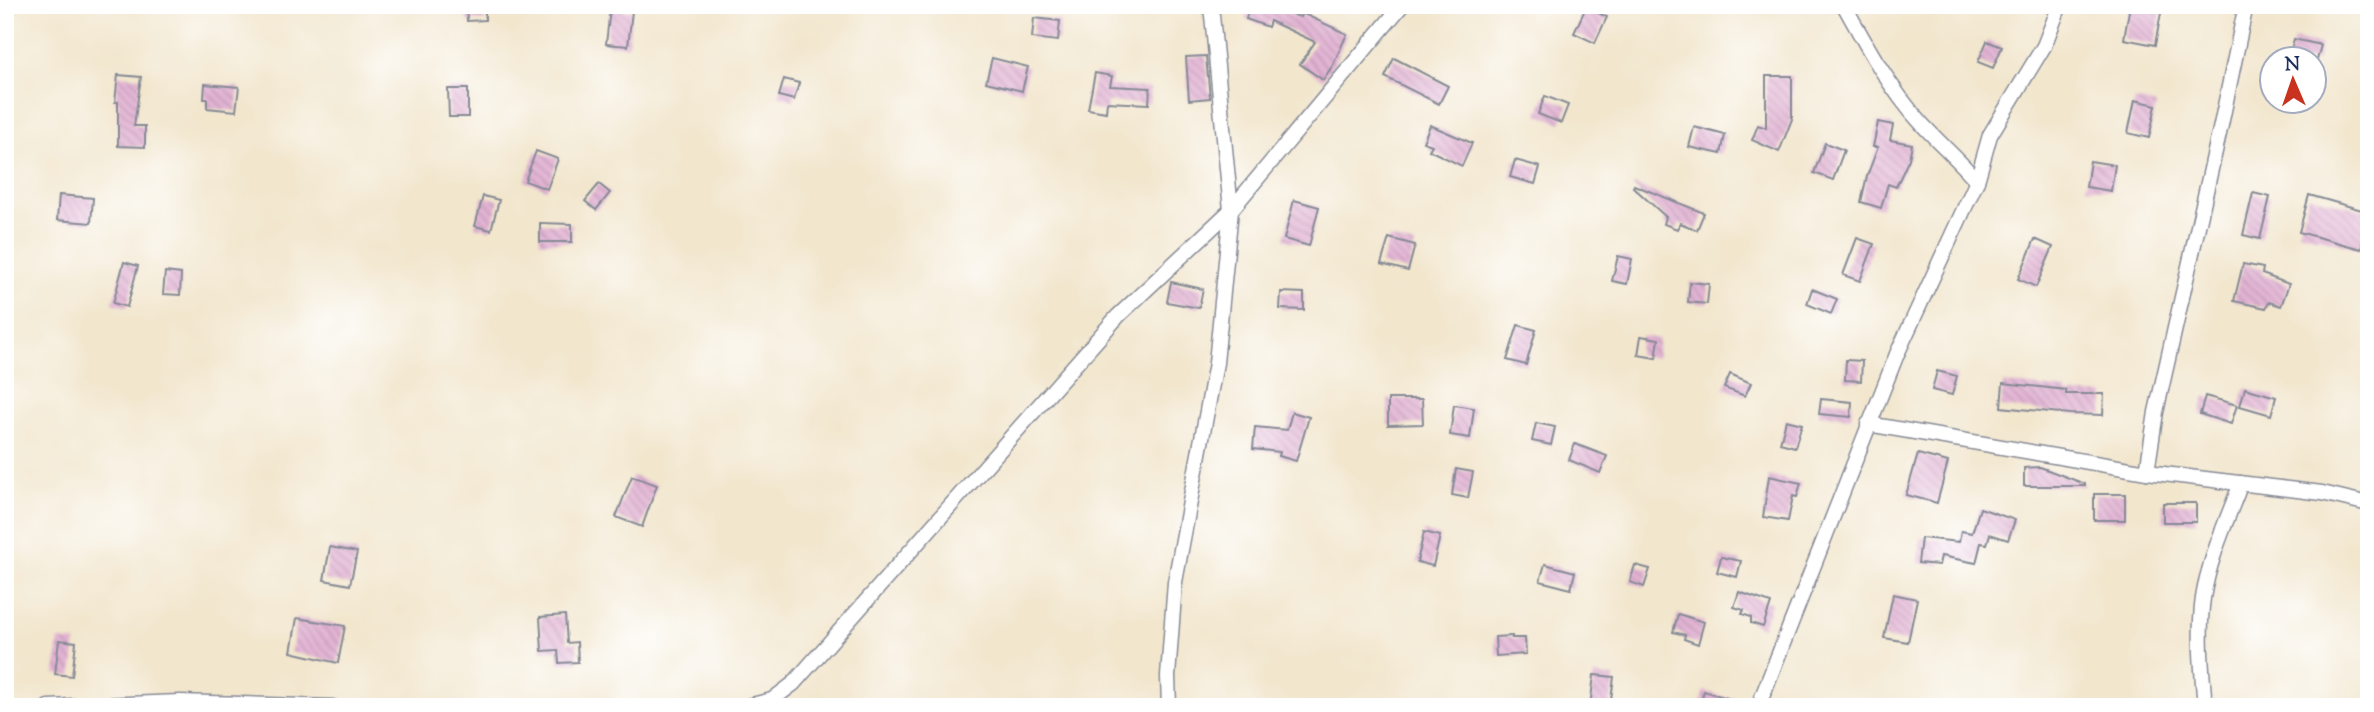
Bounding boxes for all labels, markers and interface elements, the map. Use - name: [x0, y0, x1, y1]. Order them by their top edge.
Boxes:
- north arrow: [2258, 46, 2328, 116]
- text: N: [2284, 52, 2301, 79]

